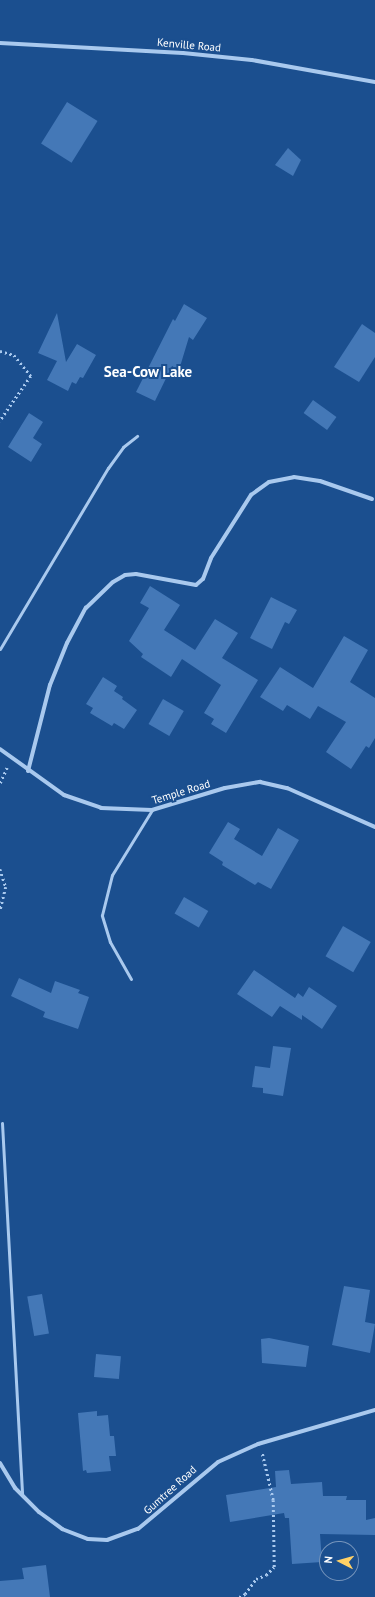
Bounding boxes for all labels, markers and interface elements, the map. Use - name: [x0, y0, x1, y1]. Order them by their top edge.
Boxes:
- street label: Kenville Road: [156, 36, 222, 54]
- district label: Sea-Cow Lake: [104, 363, 192, 381]
- street label: Temple Road: [150, 777, 212, 807]
- street label: Gumtree Road: [141, 1463, 199, 1517]
- north arrow: [319, 1541, 359, 1581]
- text: N: [321, 1556, 335, 1564]

